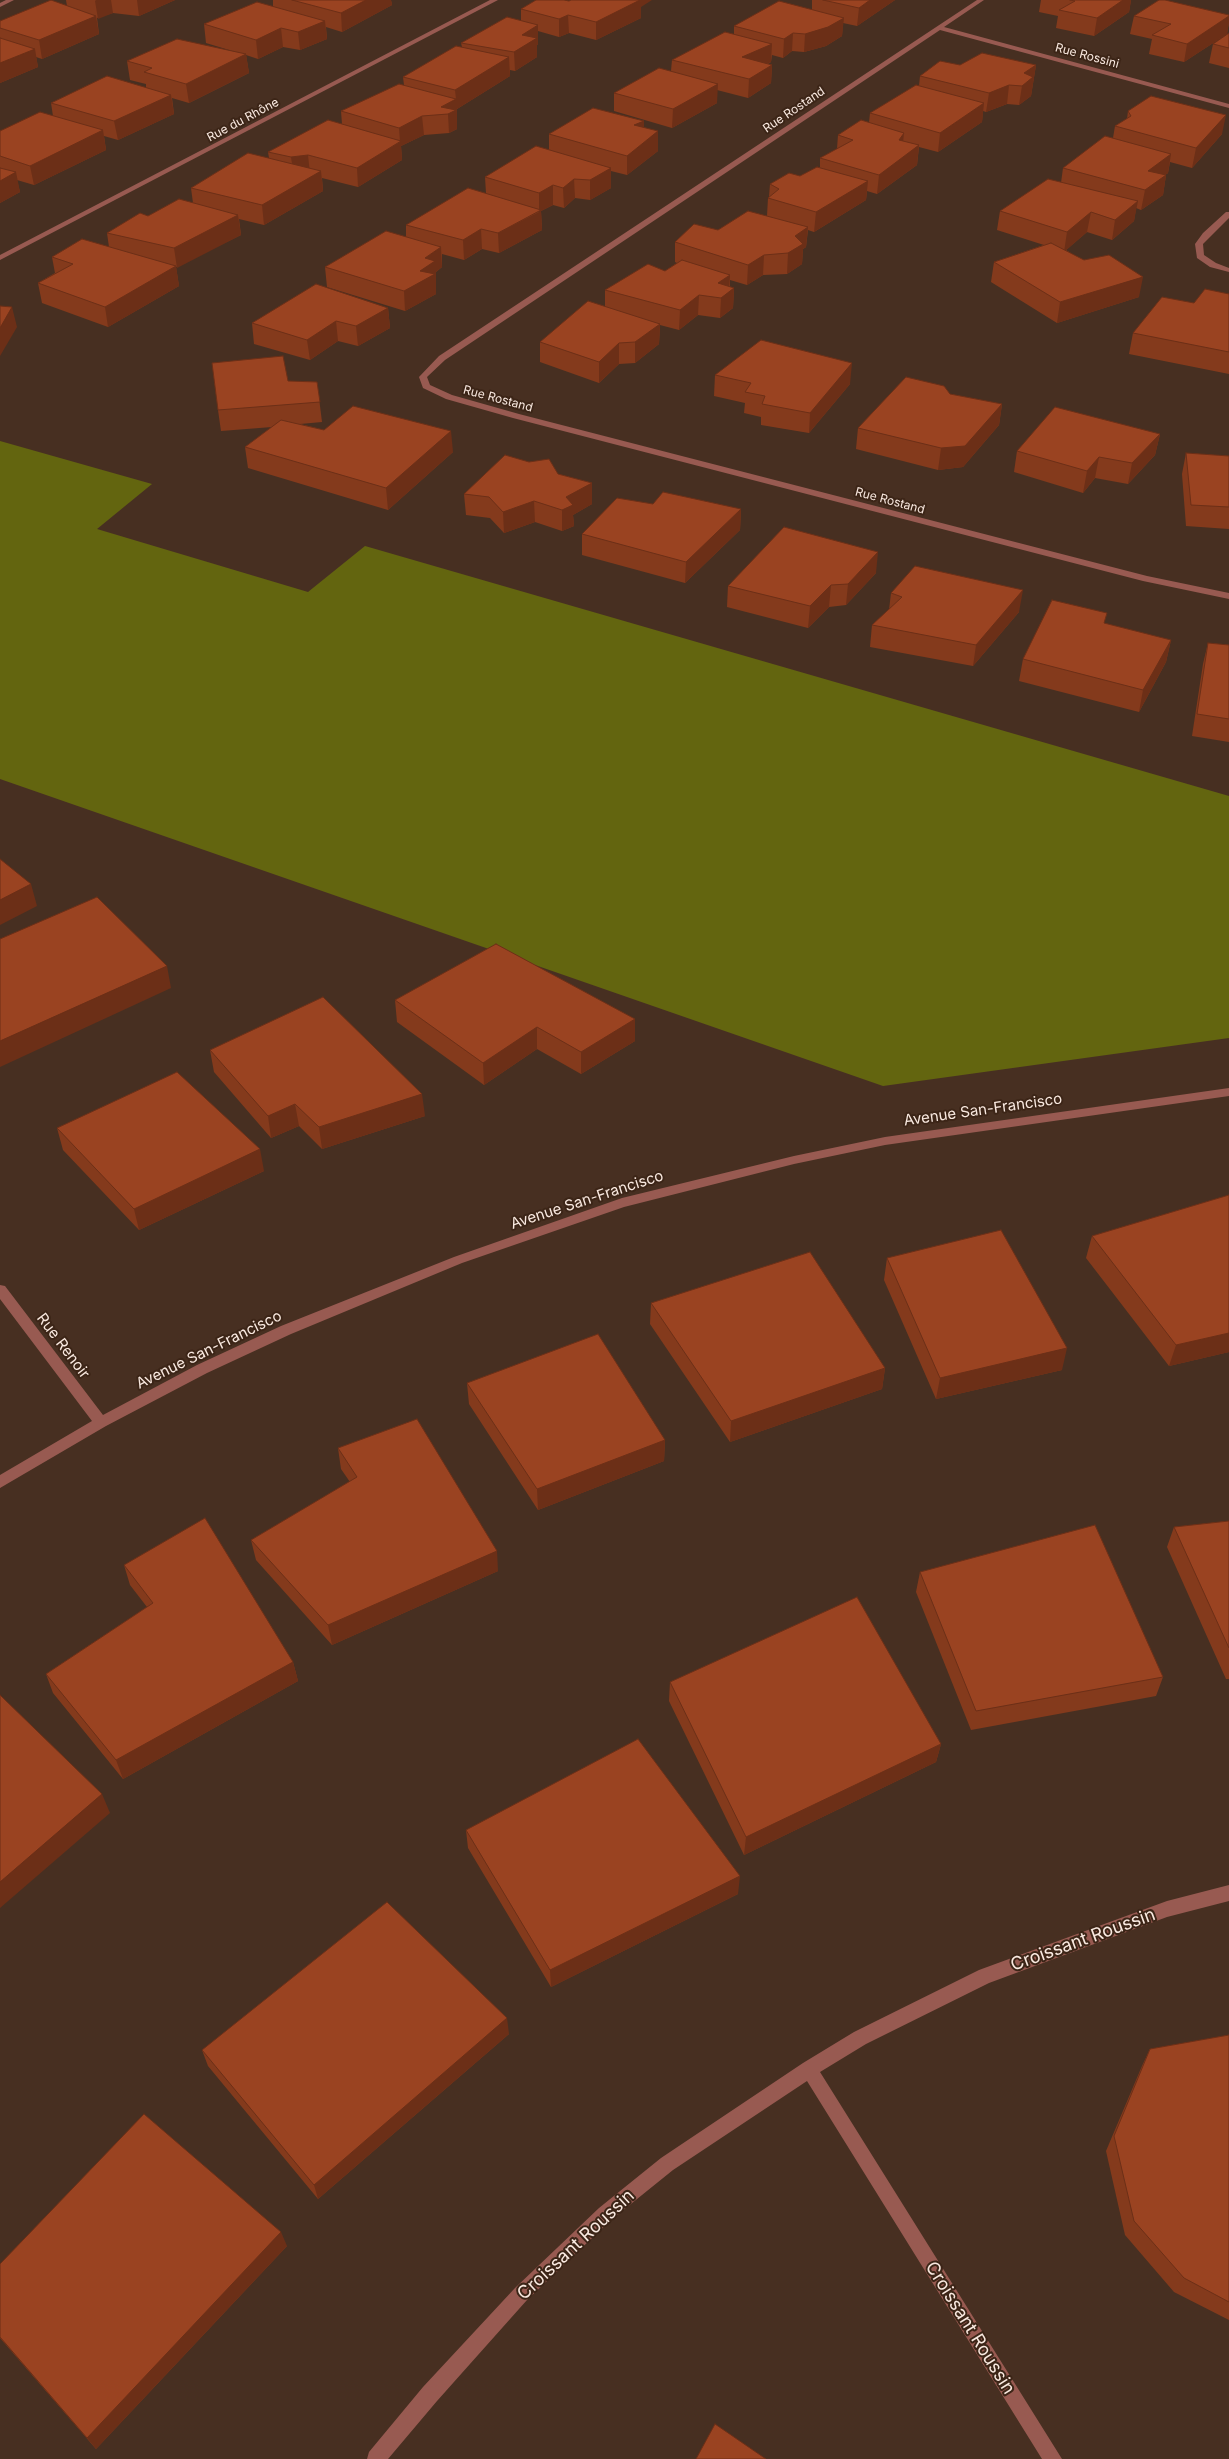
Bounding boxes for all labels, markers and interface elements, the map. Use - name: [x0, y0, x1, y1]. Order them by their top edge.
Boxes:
- street label: Rue Rossini: [1054, 41, 1120, 71]
- street label: Rue Rostand: [760, 84, 828, 136]
- street label: Rue du Rhône: [205, 95, 281, 145]
- street label: Rue Rostand: [462, 383, 534, 415]
- street label: Rue Rostand: [854, 485, 926, 517]
- street label: Avenue San-Francisco: [903, 1090, 1063, 1130]
- street label: Avenue San-Francisco: [508, 1167, 666, 1233]
- street label: Avenue San-Francisco: [133, 1307, 285, 1393]
- street label: Rue Renoir: [33, 1310, 93, 1382]
- street label: Croissant Roussin: [1008, 1904, 1158, 1976]
- street label: Croissant Roussin: [513, 2185, 639, 2305]
- street label: Croissant Roussin: [921, 2258, 1019, 2398]

